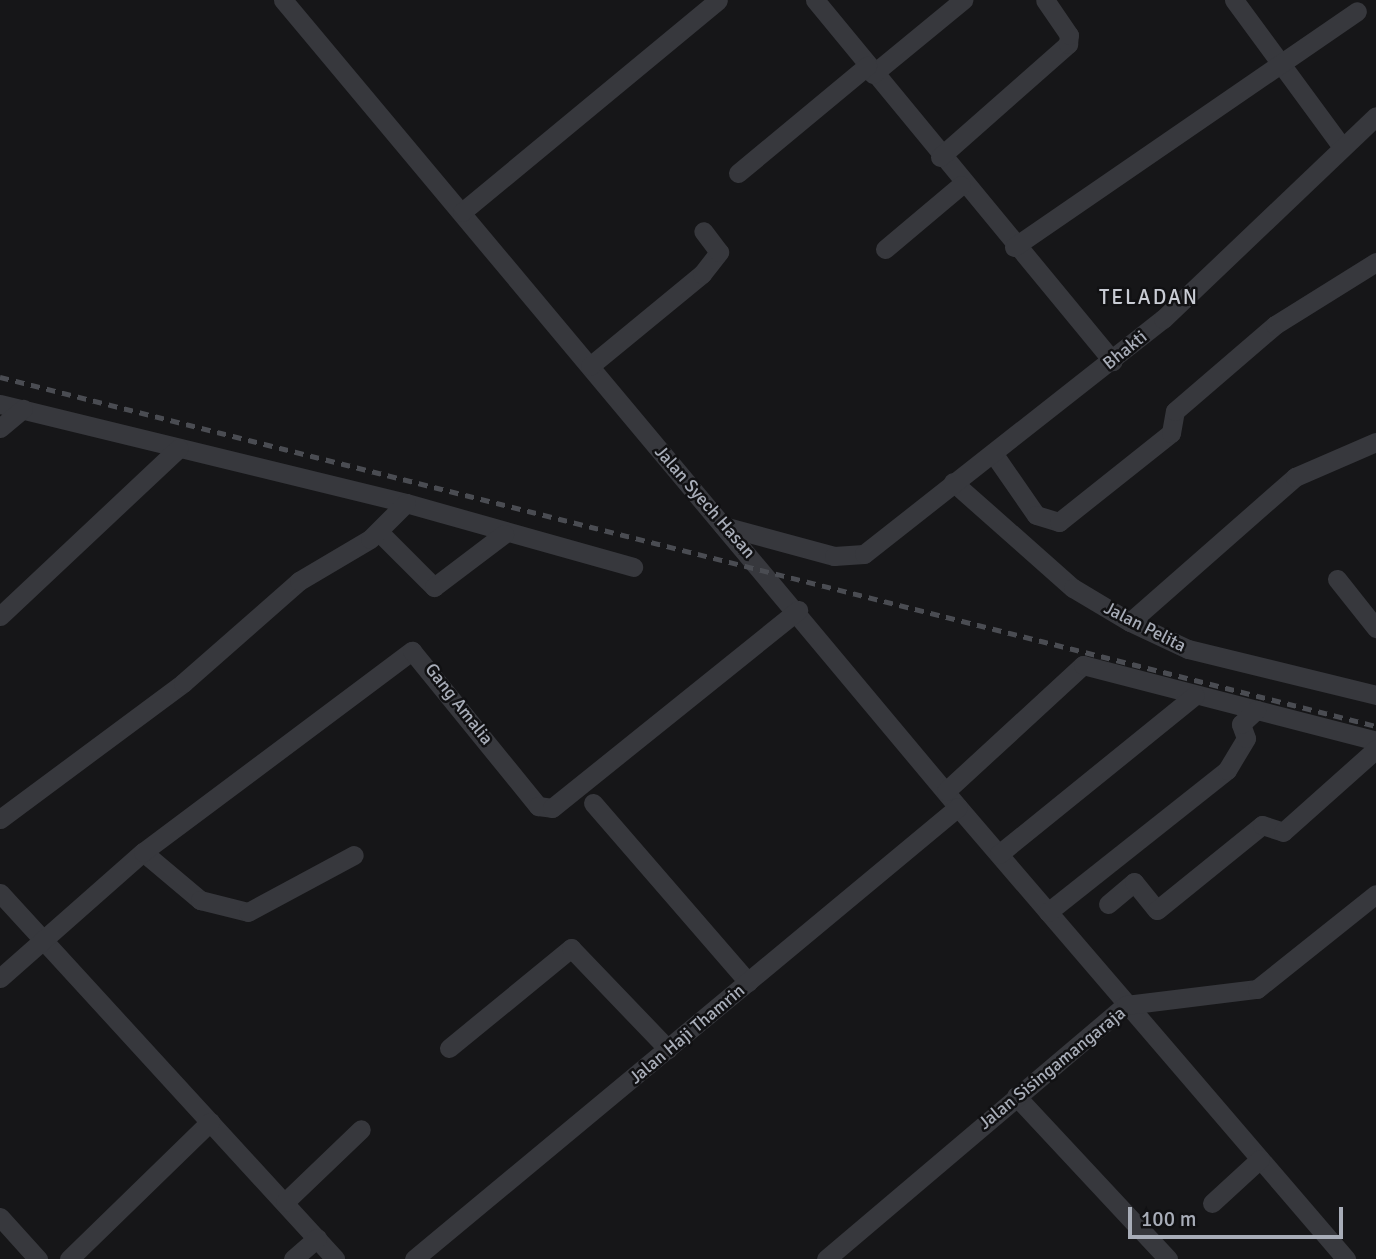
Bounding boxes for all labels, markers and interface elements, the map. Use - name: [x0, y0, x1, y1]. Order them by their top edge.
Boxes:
- district label: TELADAN: [1100, 284, 1198, 310]
- street label: Bhakti: [1099, 326, 1151, 374]
- street label: Jalan Syech Hasan: [650, 441, 760, 563]
- street label: Jalan Pelita: [1100, 597, 1190, 657]
- street label: Gang Amalia: [420, 659, 498, 749]
- street label: Jalan Haji Thamrin: [625, 979, 749, 1089]
- street label: Jalan Sisingamangaraja: [974, 1002, 1130, 1134]
- scale bar: [1131, 1192, 1346, 1236]
- text: 100 m: [1141, 1206, 1196, 1232]

